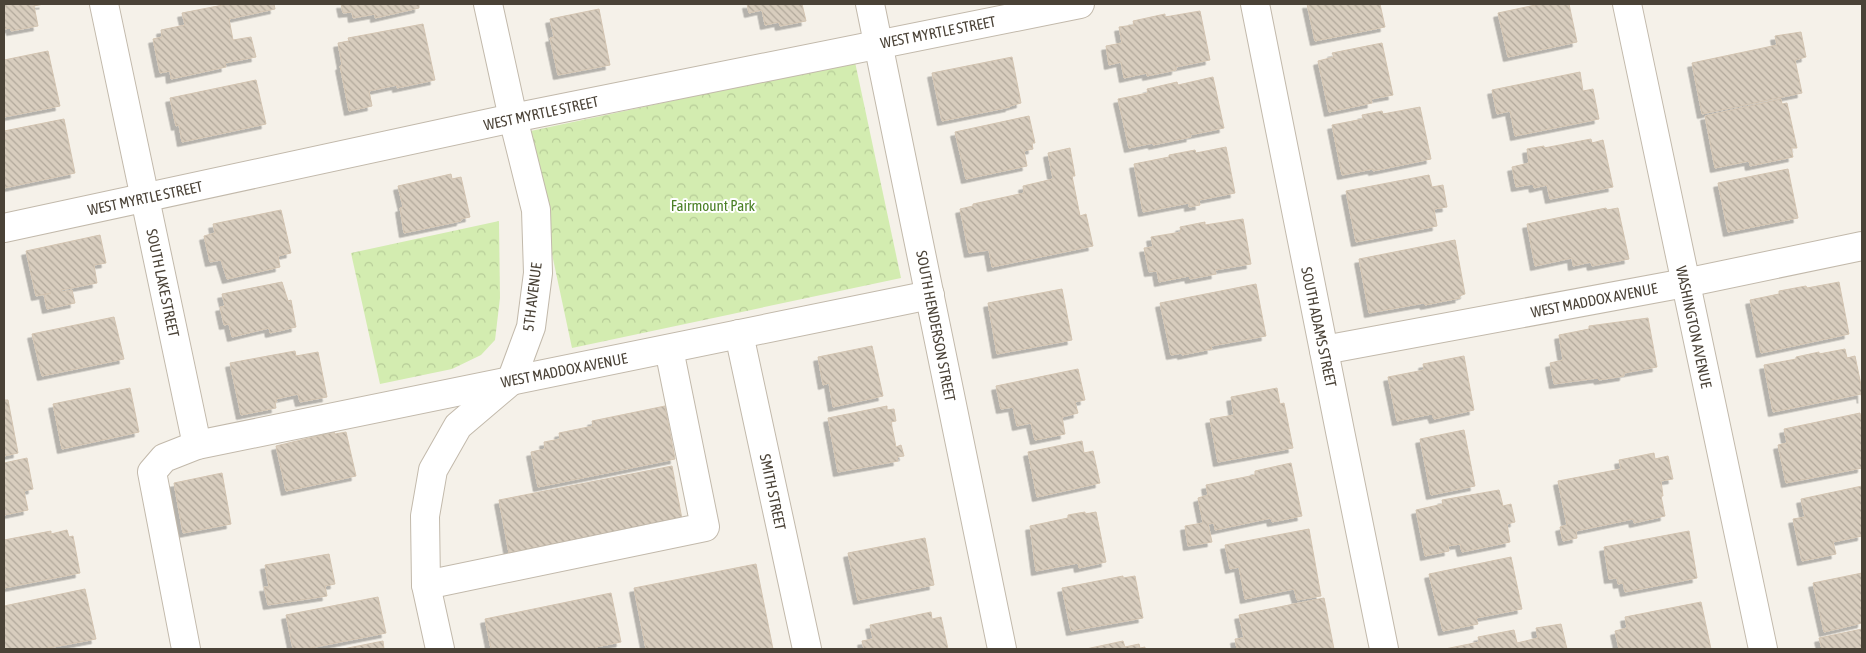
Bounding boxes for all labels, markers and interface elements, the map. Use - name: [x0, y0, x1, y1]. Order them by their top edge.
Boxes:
- street label: WEST MYRTLE STREET: [879, 12, 997, 52]
- street label: WEST MYRTLE STREET: [482, 92, 600, 133]
- street label: WEST MYRTLE STREET: [86, 177, 204, 218]
- park label: Fairmount Park: [671, 197, 756, 214]
- street label: SOUTH LAKE STREET: [143, 227, 183, 339]
- street label: SOUTH HENDERSON STREET: [913, 249, 959, 403]
- street label: 5TH AVENUE: [519, 261, 545, 332]
- street label: WASHINGTON AVENUE: [1673, 264, 1715, 390]
- street label: SOUTH ADAMS STREET: [1298, 265, 1340, 389]
- street label: WEST MADDOX AVENUE: [1529, 279, 1659, 321]
- street label: WEST MADDOX AVENUE: [499, 349, 629, 391]
- street label: SMITH STREET: [757, 452, 789, 532]

